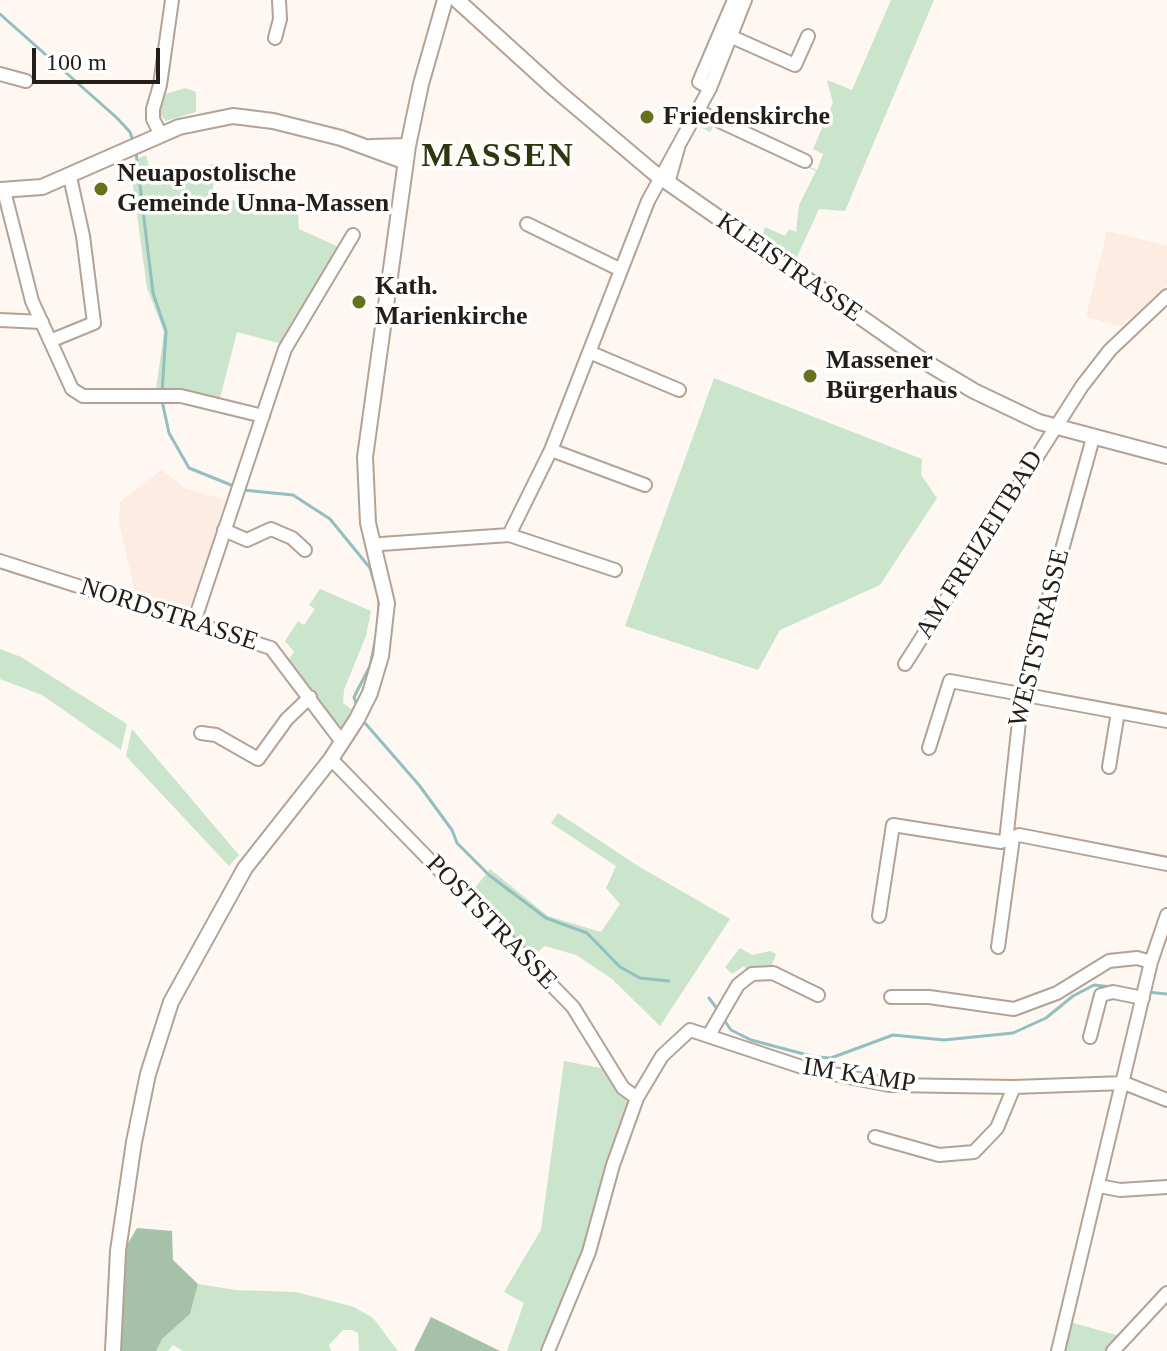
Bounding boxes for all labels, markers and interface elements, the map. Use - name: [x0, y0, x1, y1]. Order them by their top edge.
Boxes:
- scale bar: [36, 32, 164, 82]
- text: 100 m: [46, 49, 107, 75]
- place label: Friedenskirche: [663, 101, 830, 133]
- marker: Friedenskirche: [638, 108, 656, 126]
- district label: MASSEN: [421, 137, 575, 177]
- place label: Neuapostolische Gemeinde Unna-Massen: [117, 158, 389, 220]
- marker: Neuapostolische Gemeinde Unna-Massen: [92, 180, 110, 198]
- street label: KLEISTRASSE: [710, 206, 868, 330]
- place label: Kath. Marienkirche: [375, 271, 528, 332]
- marker: Kath. Marienkirche: [350, 293, 368, 311]
- place label: Massener Bürgerhaus: [826, 345, 957, 406]
- marker: Massener Bürgerhaus: [801, 367, 819, 385]
- street label: AM FREIZEITBAD: [910, 445, 1050, 645]
- street label: WESTSTRASSE: [1003, 546, 1077, 730]
- street label: NORDSTRASSE: [76, 572, 262, 658]
- street label: POSTSTRASSE: [419, 849, 563, 997]
- street label: IM KAMP: [801, 1052, 917, 1100]

